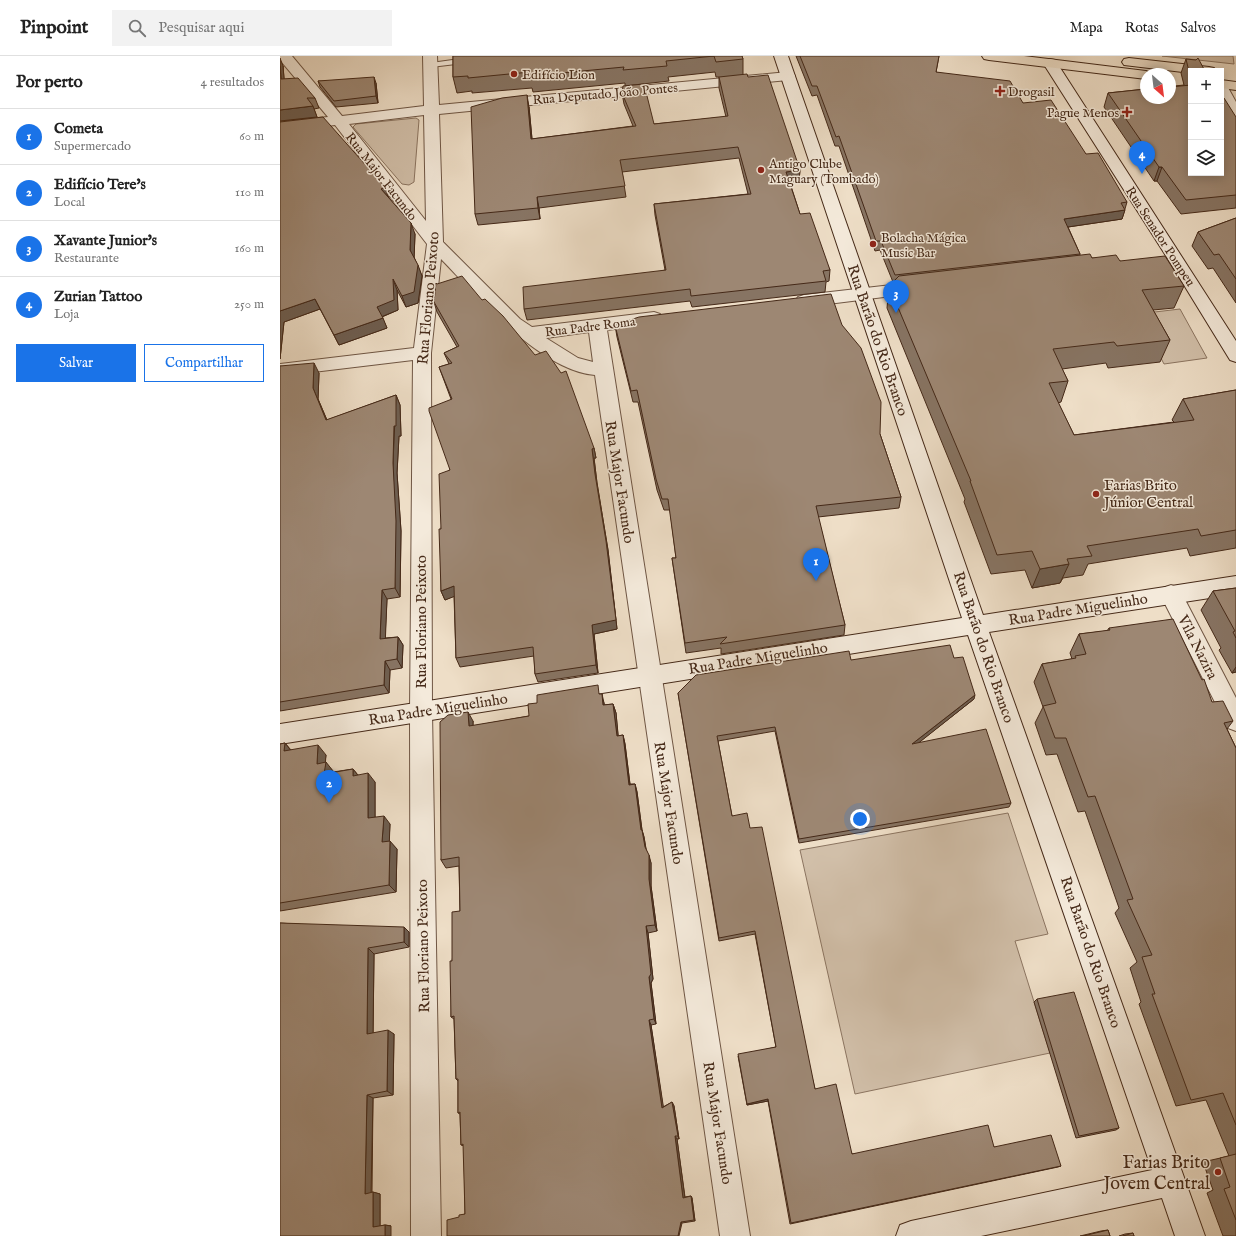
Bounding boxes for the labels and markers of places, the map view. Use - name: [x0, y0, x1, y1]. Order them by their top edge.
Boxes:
- place label: Edifício Lion: [522, 67, 595, 84]
- marker: Edifício Lion: [509, 69, 519, 79]
- place label: Drogasil: [1008, 84, 1055, 101]
- marker: Drogasil: [995, 86, 1005, 96]
- place label: Pague Menos: [1047, 105, 1119, 122]
- marker: Pague Menos: [1122, 107, 1132, 117]
- pin: 4: [1129, 141, 1155, 174]
- place label: Antigo Clube Maguary (Tombado): [768, 156, 879, 188]
- marker: Antigo Clube Maguary (Tombado): [756, 165, 766, 175]
- place label: Bolacha Mágica Music Bar: [881, 230, 967, 262]
- marker: Bolacha Mágica Music Bar: [868, 239, 878, 249]
- pin: 3: [883, 280, 909, 313]
- place label: Farias Brito Júnior Central: [1102, 476, 1194, 512]
- marker: Farias Brito Júnior Central: [1091, 489, 1101, 499]
- pin: 1: [803, 548, 829, 581]
- pin: 2: [316, 770, 342, 803]
- place label: Farias Brito Jovem Central: [1101, 1152, 1210, 1196]
- marker: Farias Brito Jovem Central: [1213, 1167, 1223, 1177]

